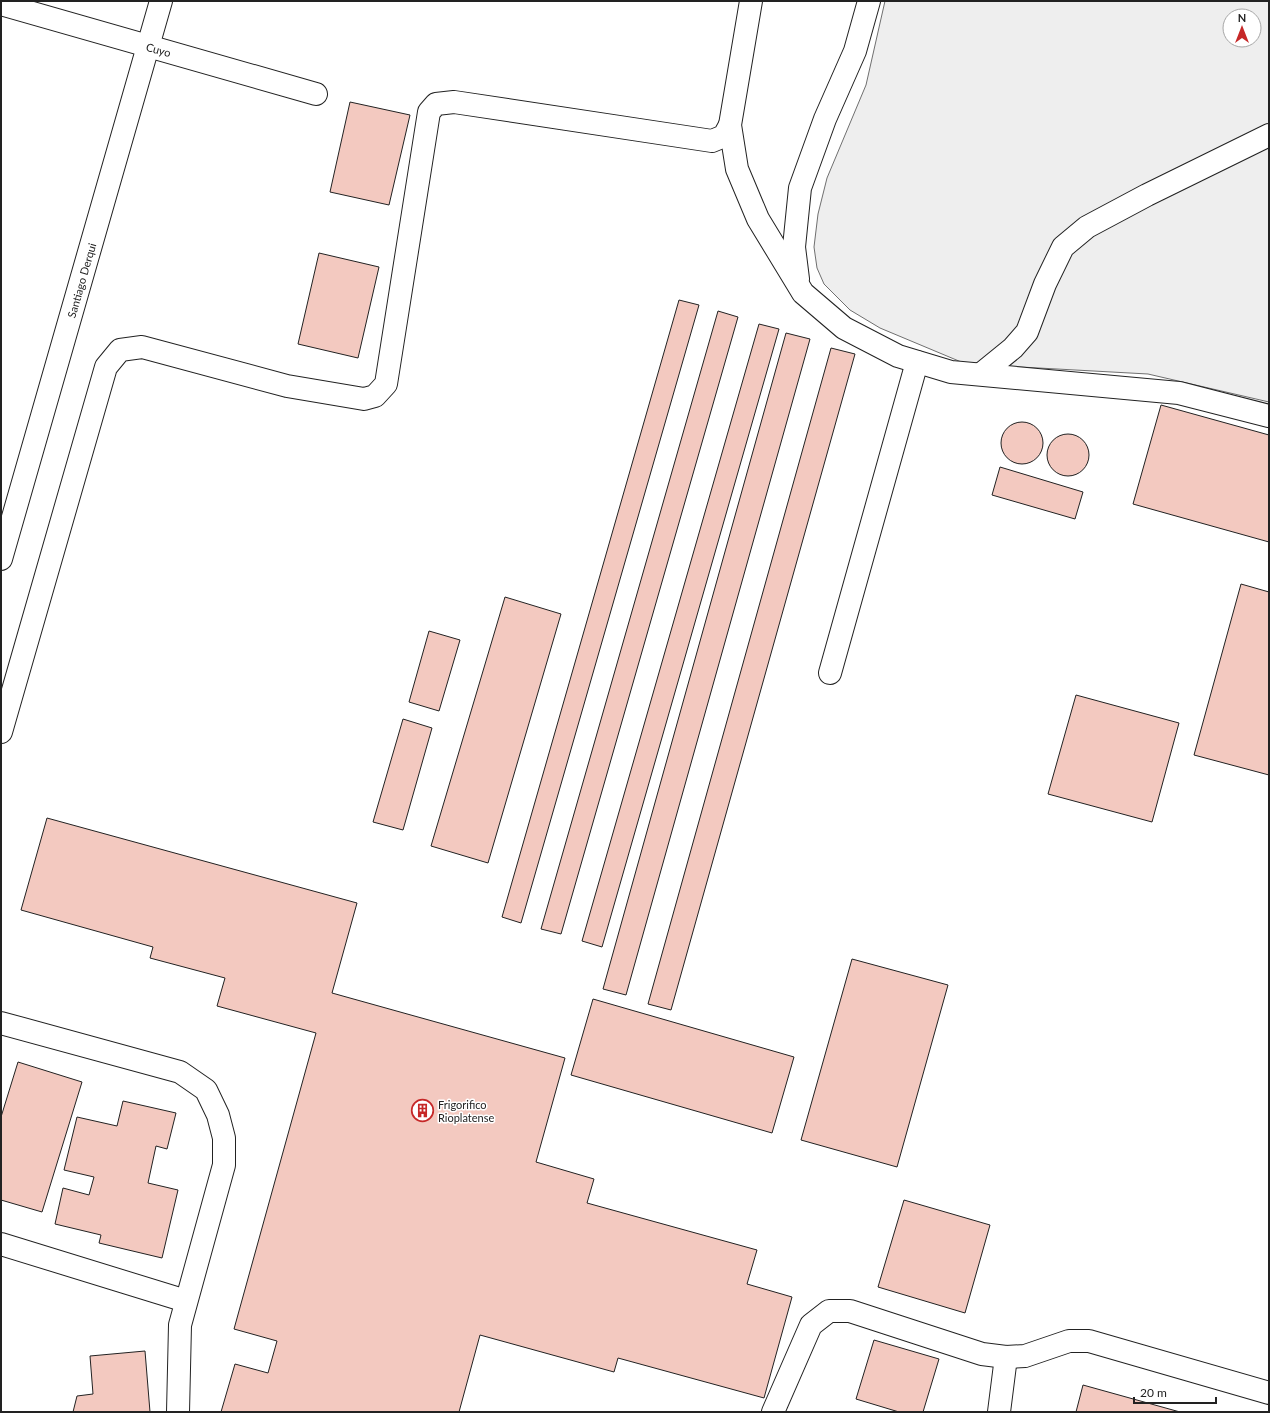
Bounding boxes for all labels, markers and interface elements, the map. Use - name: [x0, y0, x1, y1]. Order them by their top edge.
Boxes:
- north arrow: [1222, 8, 1262, 48]
- text: N: [1238, 11, 1246, 24]
- street label: Cuyo: [145, 39, 173, 59]
- street label: Santiago Derqui: [64, 241, 98, 319]
- building icon: Frigorifico Rioplatense: [410, 1097, 436, 1123]
- place label: Frigorifico Rioplatense: [438, 1098, 494, 1124]
- scale bar: [1134, 1379, 1216, 1405]
- text: 20 m: [1140, 1385, 1167, 1400]

